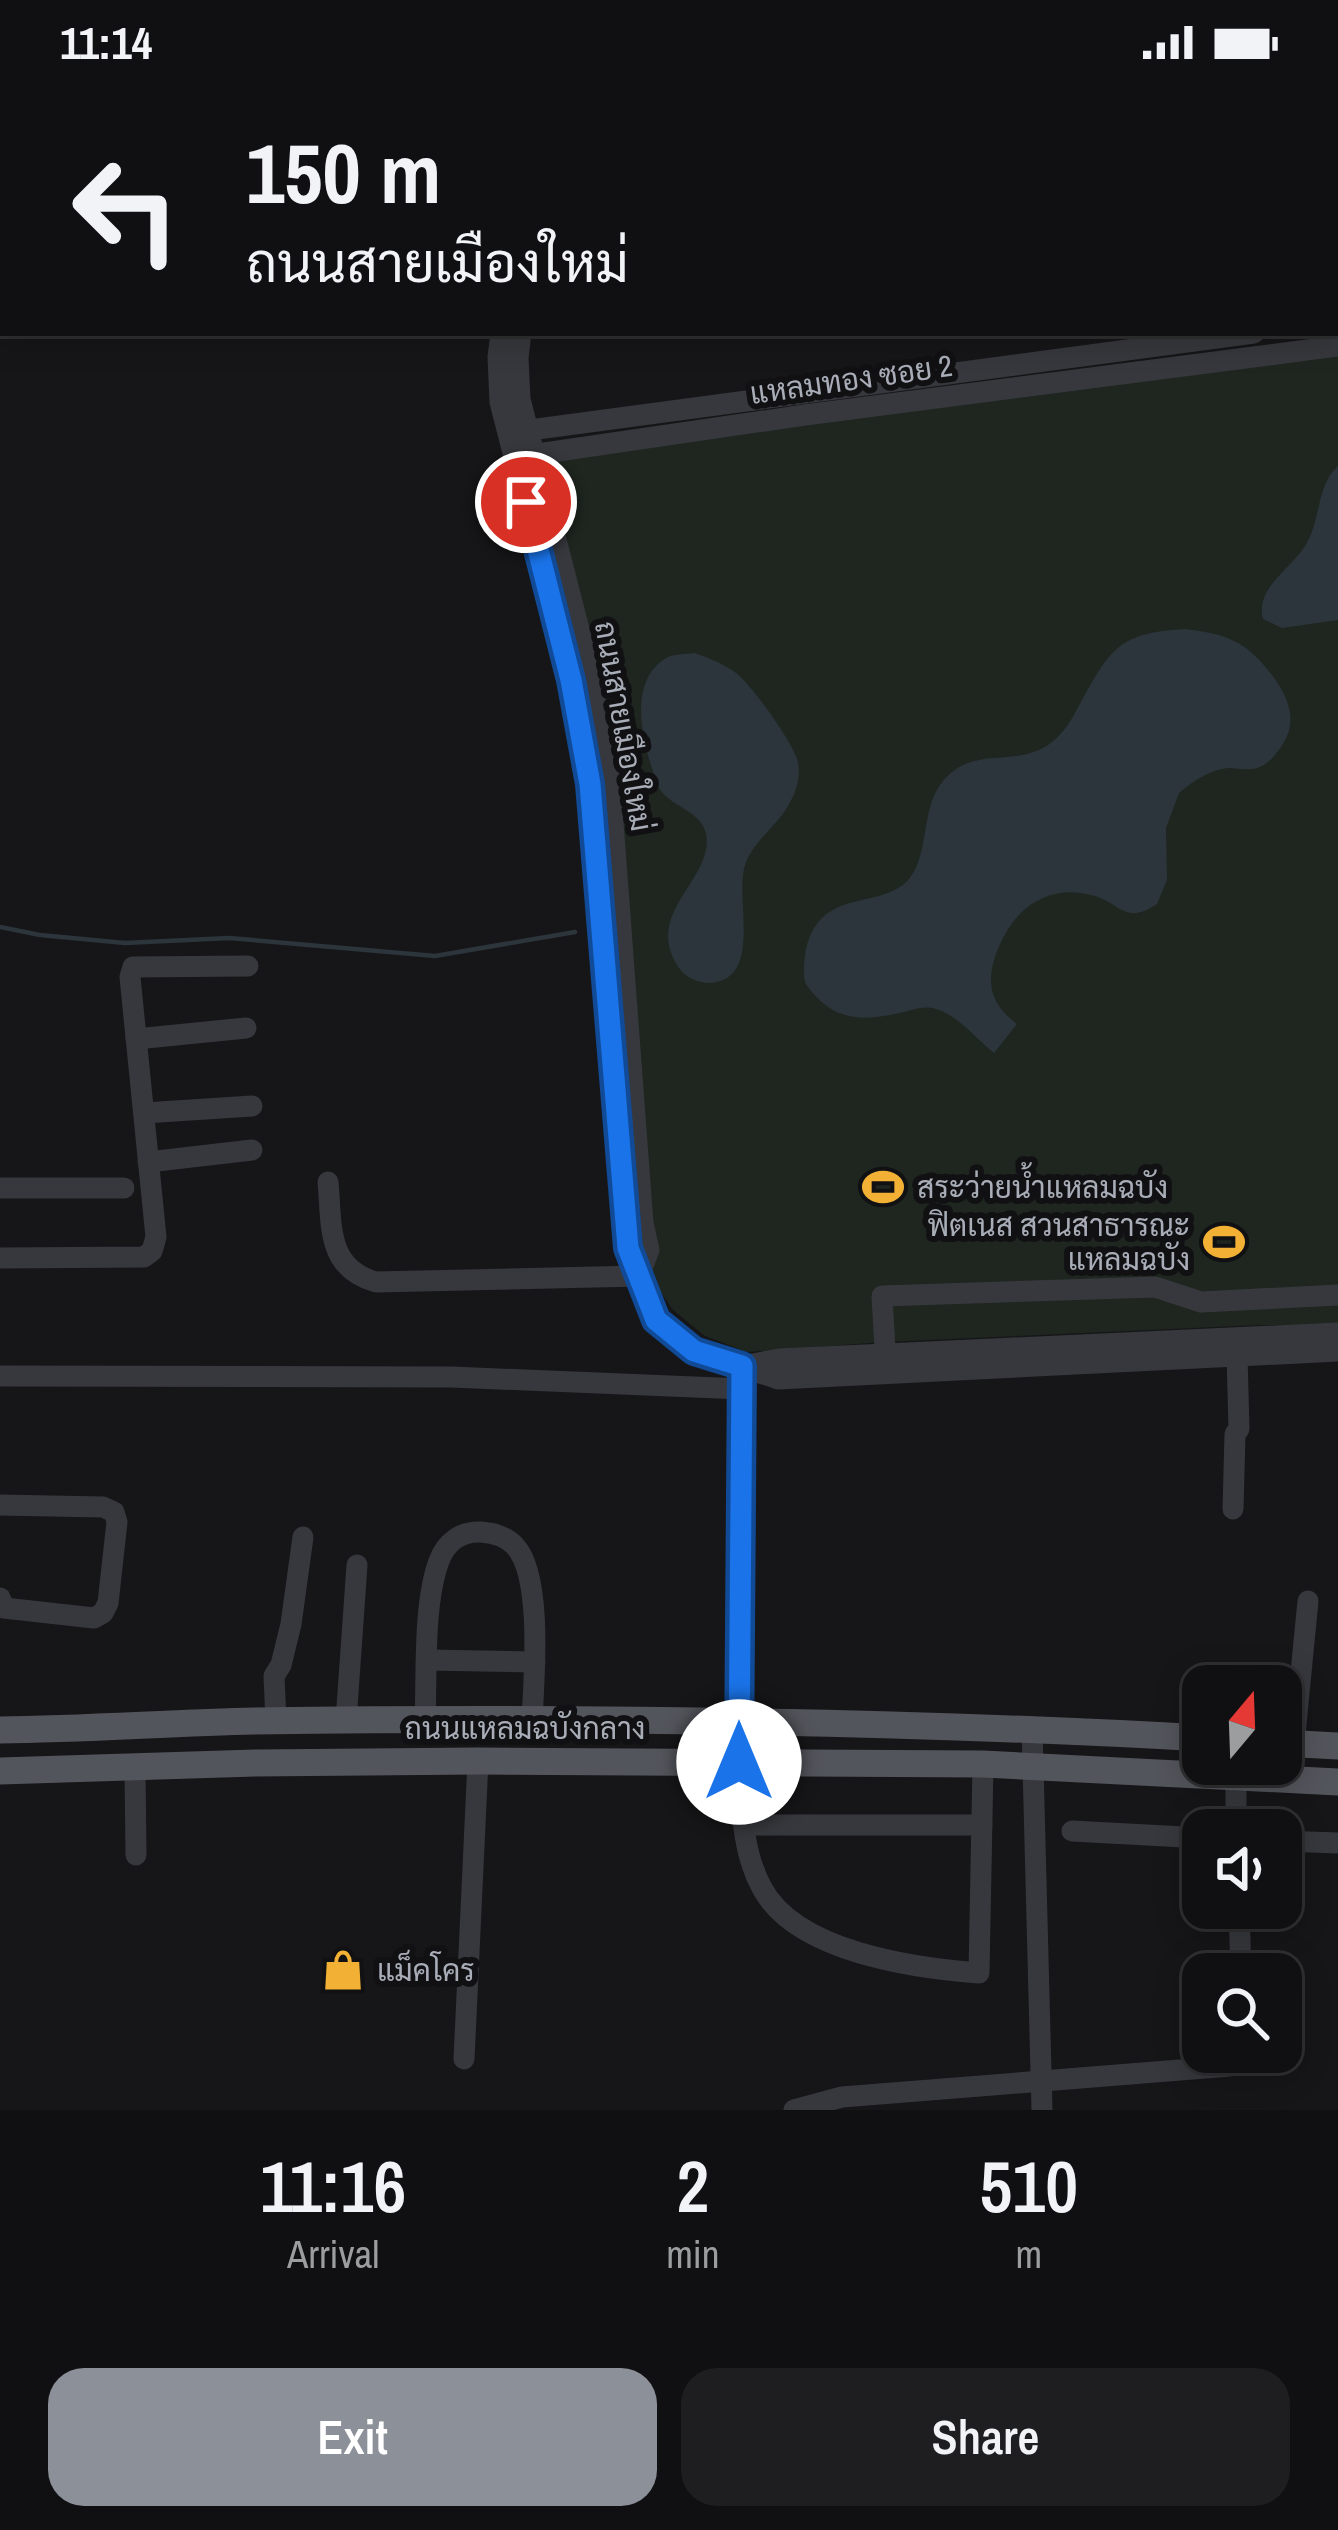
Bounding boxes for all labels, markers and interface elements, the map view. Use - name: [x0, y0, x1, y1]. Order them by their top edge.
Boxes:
- text: 11:14: [60, 12, 152, 73]
- text: 150 m: [246, 116, 441, 229]
- icon: left: [48, 132, 204, 288]
- text: ถนนสายเมืองใหม่: [246, 226, 629, 299]
- street label: แหลมทอง ซอย 2: [747, 345, 955, 413]
- pin: [475, 451, 577, 553]
- icon: arrive: [493, 469, 559, 535]
- street label: ถนนสายเมืองใหม่: [586, 618, 662, 834]
- place label: สระว่ายน้ำแหลมฉบัง: [917, 1161, 1168, 1207]
- sports icon: สระว่ายน้ำแหลมฉบัง: [860, 1164, 906, 1210]
- place label: ฟิตเนส สวนสาธารณะ แหลมฉบัง: [927, 1205, 1190, 1279]
- sports icon: ฟิตเนส สวนสาธารณะ แหลมฉบัง: [1201, 1219, 1247, 1265]
- north arrow: [1182, 1665, 1302, 1785]
- map controls: [1182, 1665, 1302, 2073]
- position arrow: [676, 1699, 802, 1825]
- street label: ถนนแหลมฉบังกลาง: [405, 1708, 645, 1748]
- button: sound: [1182, 1809, 1302, 1929]
- shop icon: แม็คโคร: [320, 1947, 366, 1993]
- place label: แม็คโคร: [377, 1949, 475, 1990]
- button: search: [1182, 1953, 1302, 2073]
- text: 11:16: [260, 2137, 406, 2234]
- text: 2: [676, 2137, 709, 2234]
- text: 510: [980, 2137, 1078, 2234]
- text: Arrival: [287, 2228, 379, 2280]
- text: min: [666, 2228, 720, 2280]
- text: m: [1015, 2228, 1042, 2280]
- button: Exit: [48, 2368, 657, 2506]
- button: Share: [681, 2368, 1290, 2506]

